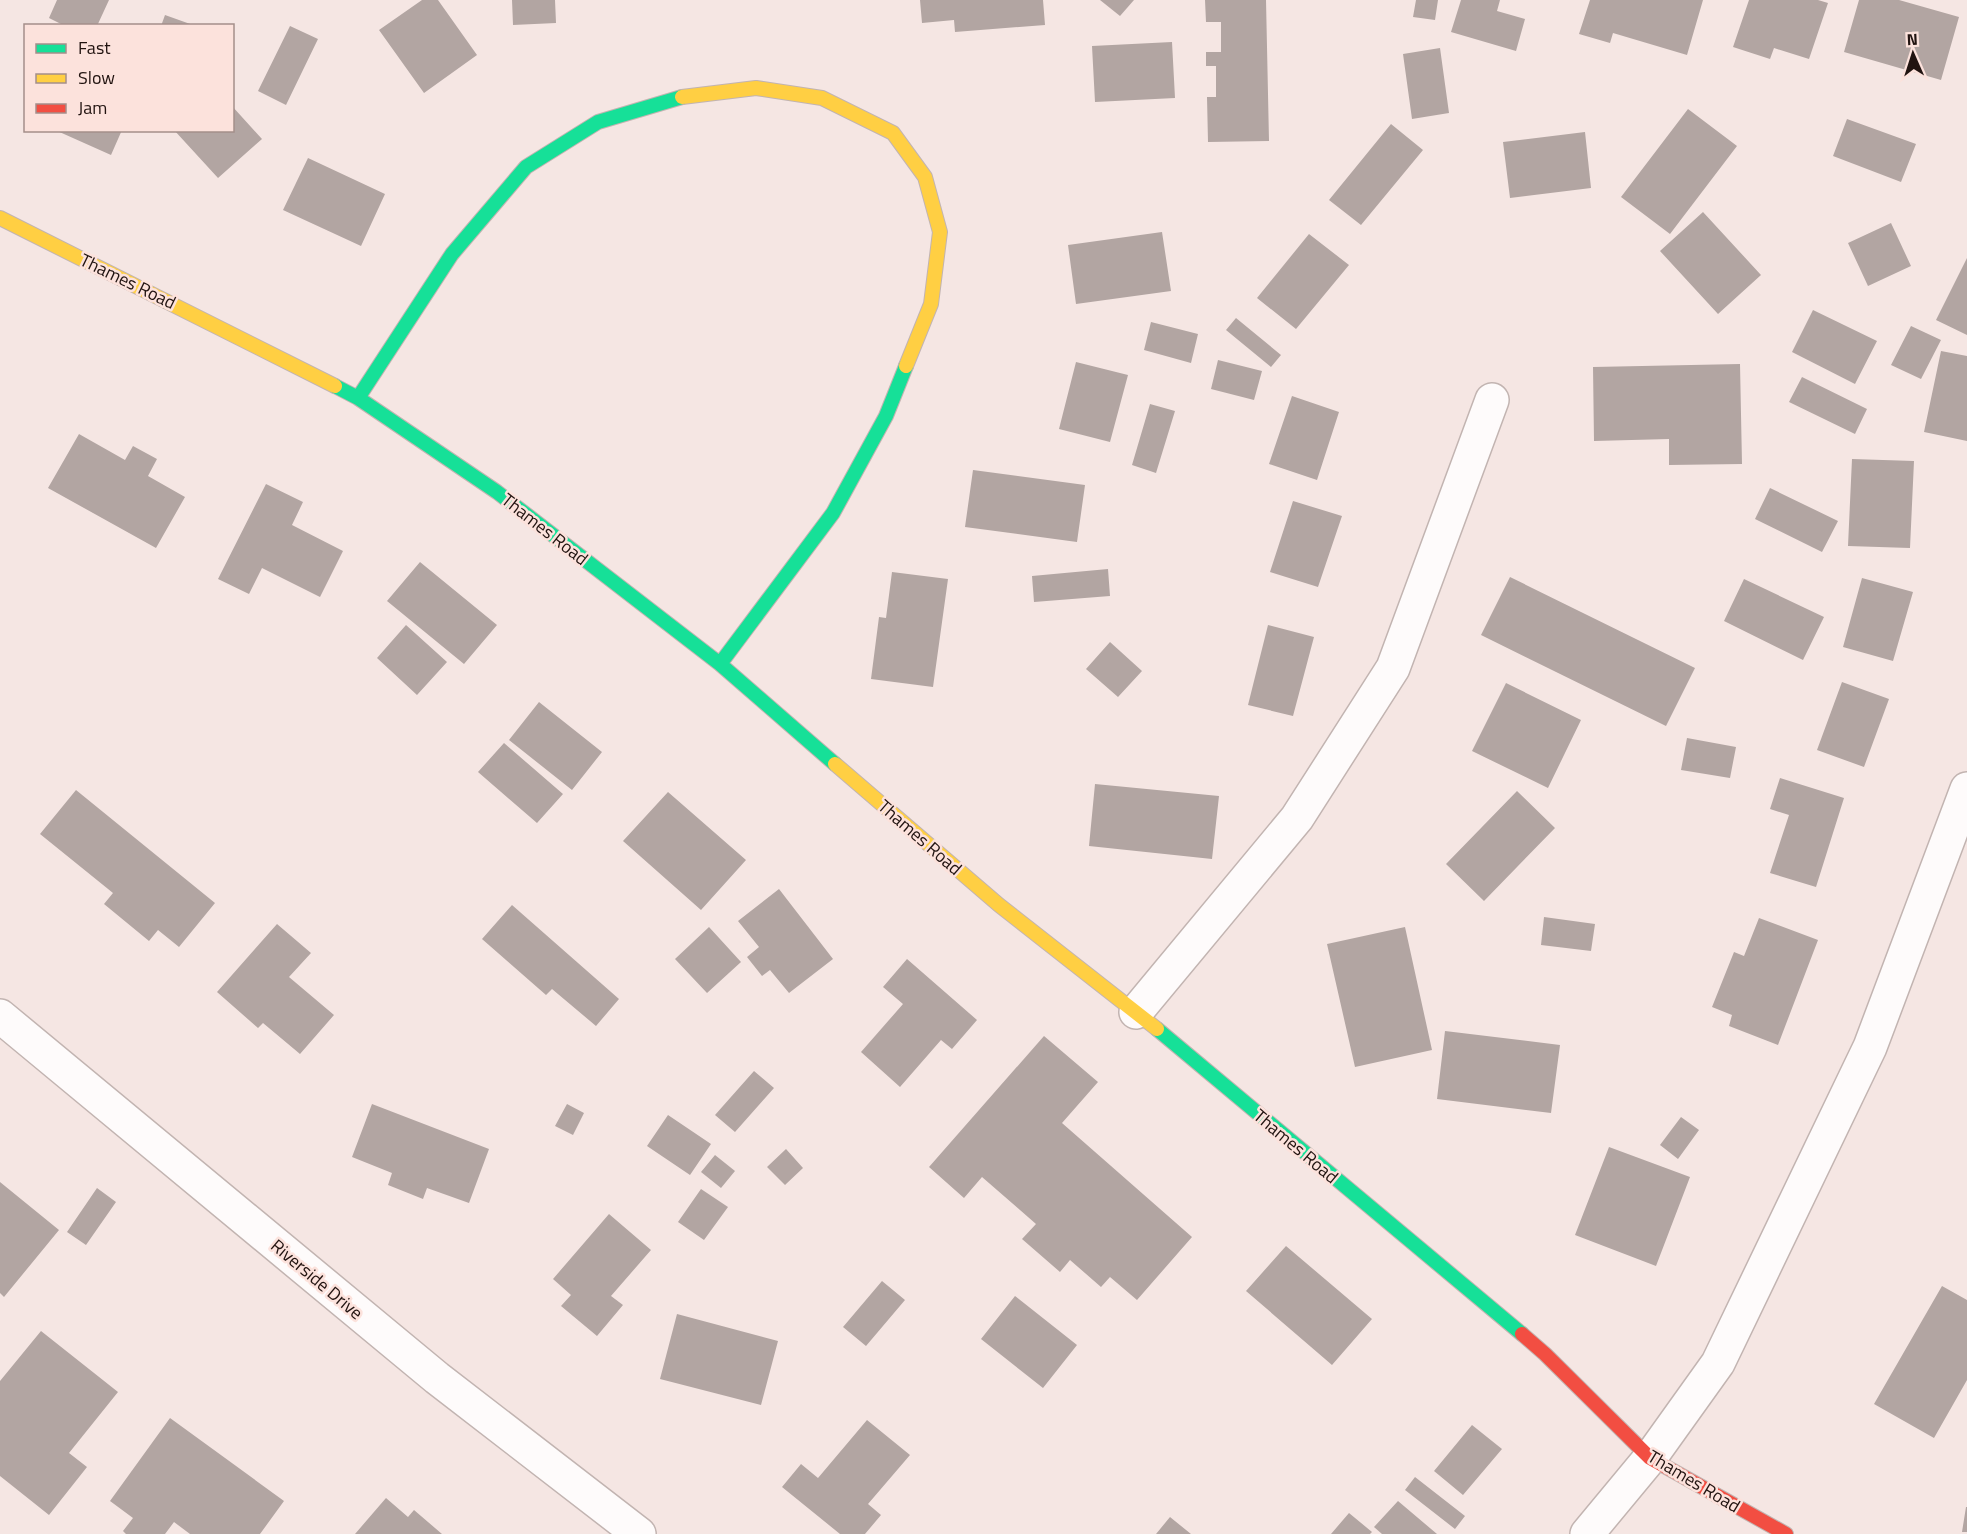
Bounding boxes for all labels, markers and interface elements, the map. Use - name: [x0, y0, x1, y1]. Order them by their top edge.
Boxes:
- legend: [24, 24, 234, 132]
- north arrow: [1883, 24, 1943, 84]
- text: N: [1906, 27, 1918, 51]
- text: Fast: [78, 34, 111, 61]
- text: Slow: [78, 64, 115, 91]
- text: Jam: [78, 94, 107, 121]
- street label: Thames Road: [76, 246, 180, 316]
- street label: Thames Road: [496, 486, 594, 572]
- street label: Thames Road: [872, 793, 968, 881]
- street label: Thames Road: [1248, 1102, 1344, 1190]
- street label: Riverside Drive: [265, 1232, 369, 1326]
- street label: Thames Road: [1643, 1443, 1745, 1519]

